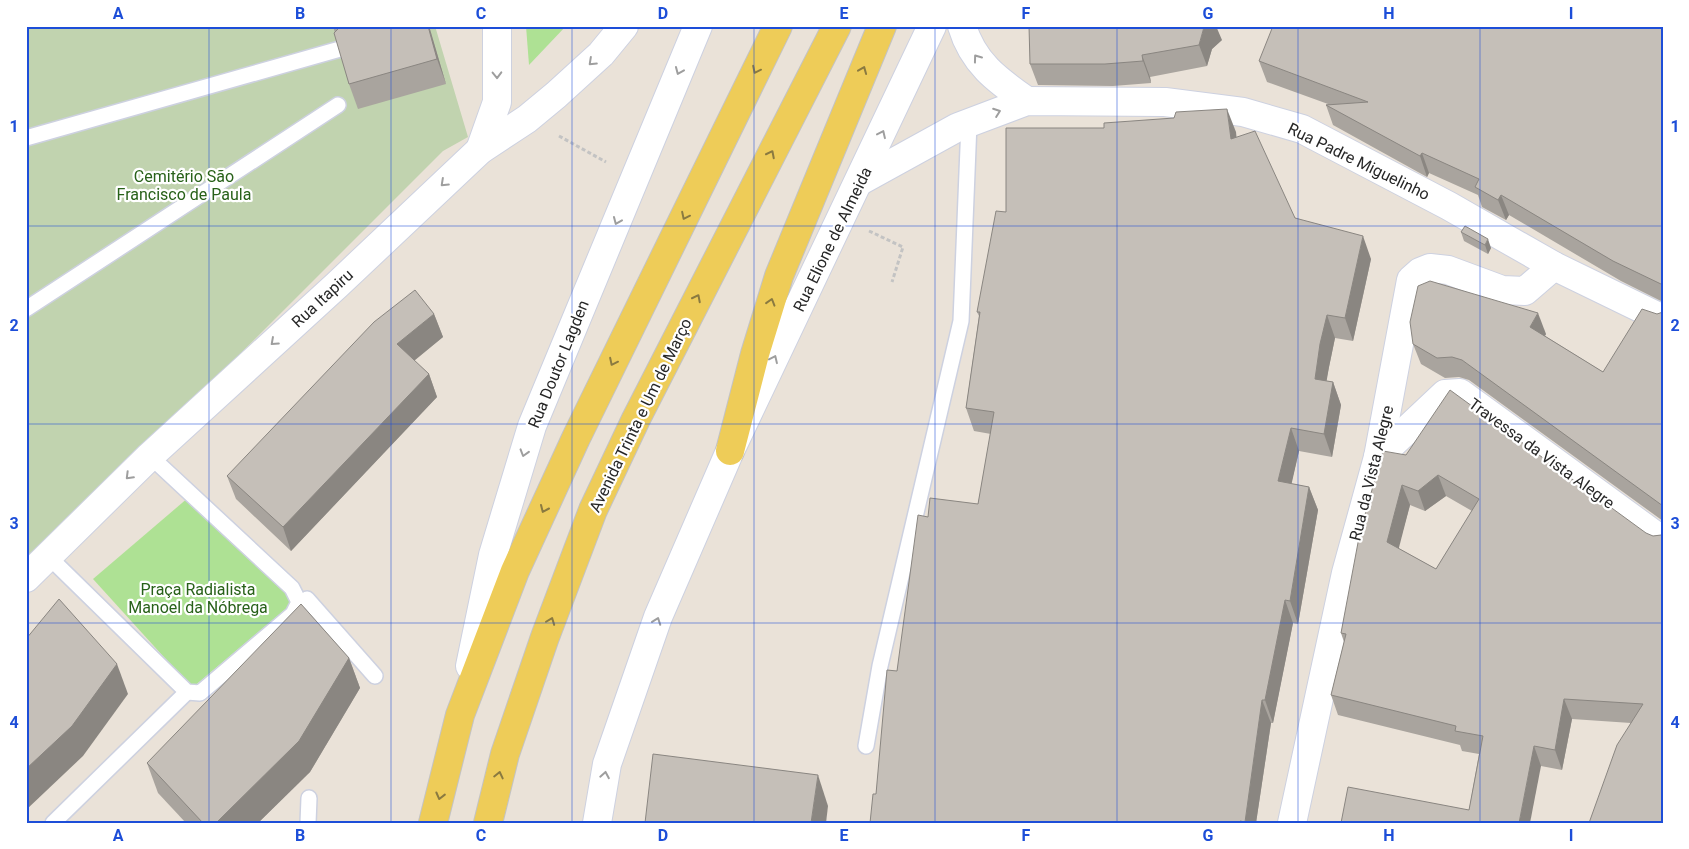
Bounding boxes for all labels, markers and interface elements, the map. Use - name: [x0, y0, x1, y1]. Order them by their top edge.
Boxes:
- text: A: [113, 4, 124, 23]
- text: B: [295, 4, 305, 23]
- text: C: [476, 4, 486, 23]
- text: D: [658, 4, 668, 23]
- text: E: [840, 4, 849, 23]
- text: F: [1022, 4, 1031, 23]
- text: G: [1203, 4, 1214, 23]
- text: H: [1383, 4, 1395, 23]
- text: I: [1569, 4, 1573, 23]
- one-way arrow: [974, 55, 983, 64]
- one-way arrow: [588, 56, 597, 65]
- one-way arrow: [752, 65, 762, 74]
- one-way arrow: [675, 66, 686, 75]
- one-way arrow: [857, 66, 868, 75]
- one-way arrow: [492, 72, 502, 79]
- one-way arrow: [992, 108, 1001, 118]
- text: 1: [9, 117, 19, 136]
- text: 1: [1670, 117, 1680, 136]
- street label: Rua Padre Miguelinho: [1285, 119, 1433, 204]
- one-way arrow: [876, 130, 886, 139]
- one-way arrow: [765, 150, 775, 159]
- street label: Rua Elione de Almeida: [789, 164, 876, 315]
- park label: Cemitério São Francisco de Paula: [117, 167, 251, 204]
- one-way arrow: [441, 177, 450, 186]
- one-way arrow: [680, 211, 691, 220]
- one-way arrow: [612, 216, 623, 225]
- street label: Rua Itapiru: [288, 265, 357, 331]
- one-way arrow: [691, 294, 701, 303]
- street label: Rua Doutor Lagden: [524, 298, 593, 431]
- one-way arrow: [765, 299, 775, 307]
- street label: Avenida Trinta e Um de Março: [585, 315, 696, 515]
- text: 2: [9, 316, 19, 335]
- text: 2: [1670, 316, 1680, 335]
- one-way arrow: [271, 336, 280, 345]
- one-way arrow: [768, 355, 778, 364]
- one-way arrow: [609, 357, 619, 366]
- street label: Travessa da Vista Alegre: [1465, 394, 1618, 513]
- street label: Rua da Vista Alegre: [1345, 403, 1397, 543]
- one-way arrow: [519, 448, 529, 457]
- one-way arrow: [126, 471, 135, 480]
- one-way arrow: [539, 504, 550, 513]
- text: 3: [9, 514, 19, 533]
- text: 3: [1670, 514, 1680, 533]
- park label: Praça Radialista Manoel da Nóbrega: [128, 580, 268, 617]
- one-way arrow: [545, 617, 555, 626]
- one-way arrow: [651, 617, 661, 626]
- text: 4: [9, 713, 19, 732]
- text: 4: [1670, 713, 1680, 732]
- one-way arrow: [600, 770, 610, 779]
- one-way arrow: [494, 772, 504, 780]
- one-way arrow: [435, 791, 446, 800]
- text: A: [113, 826, 124, 845]
- text: B: [295, 826, 305, 845]
- text: C: [476, 826, 486, 845]
- text: D: [658, 826, 668, 845]
- text: E: [840, 826, 849, 845]
- text: F: [1022, 826, 1031, 845]
- text: G: [1203, 826, 1214, 845]
- text: H: [1383, 826, 1395, 845]
- text: I: [1569, 826, 1573, 845]

